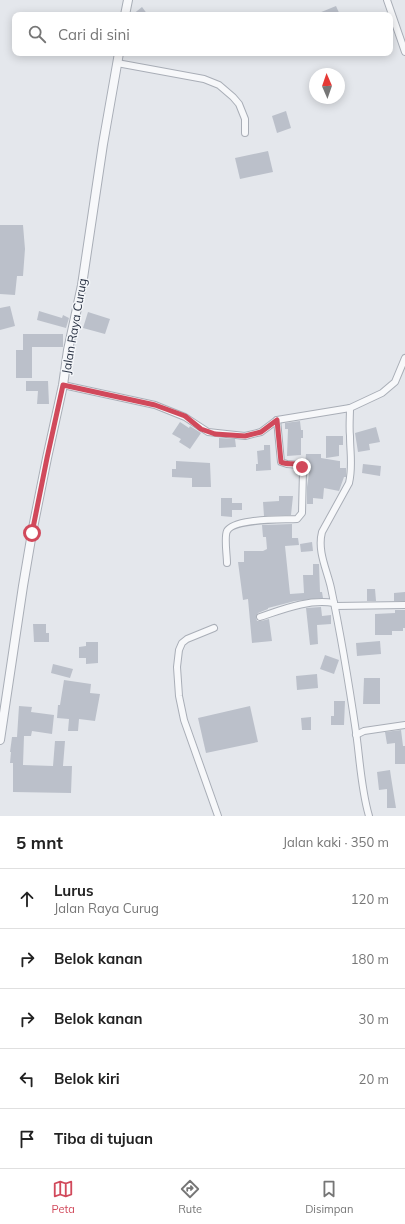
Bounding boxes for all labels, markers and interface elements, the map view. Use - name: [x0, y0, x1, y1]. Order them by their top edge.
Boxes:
- search box: [12, 12, 393, 56]
- icon: search: [26, 23, 48, 45]
- text: Cari di sini: [58, 25, 130, 44]
- north arrow: [309, 68, 345, 104]
- street label: Jalan Raya Curug: [58, 277, 90, 375]
- route end: [293, 458, 311, 476]
- route start: [23, 524, 41, 542]
- text: 5 mnt: [16, 832, 63, 853]
- text: Jalan kaki · 350 m: [283, 834, 389, 850]
- text: Lurus: [54, 881, 94, 900]
- icon: ahead: [16, 888, 38, 910]
- text: 120 m: [351, 891, 389, 907]
- text: Jalan Raya Curug: [54, 900, 159, 916]
- icon: right: [16, 948, 38, 970]
- text: Belok kanan: [54, 949, 143, 968]
- text: 180 m: [351, 951, 389, 967]
- icon: right: [16, 1008, 38, 1030]
- text: Belok kanan: [54, 1009, 143, 1028]
- text: 30 m: [359, 1011, 389, 1027]
- icon: left: [16, 1068, 38, 1090]
- text: Belok kiri: [54, 1069, 120, 1088]
- text: 20 m: [359, 1071, 389, 1087]
- icon: arrive: [16, 1128, 38, 1150]
- text: Tiba di tujuan: [54, 1129, 153, 1148]
- tab: Peta: [52, 1178, 75, 1216]
- tab: Rute: [178, 1178, 202, 1216]
- tab: Disimpan: [305, 1178, 353, 1216]

